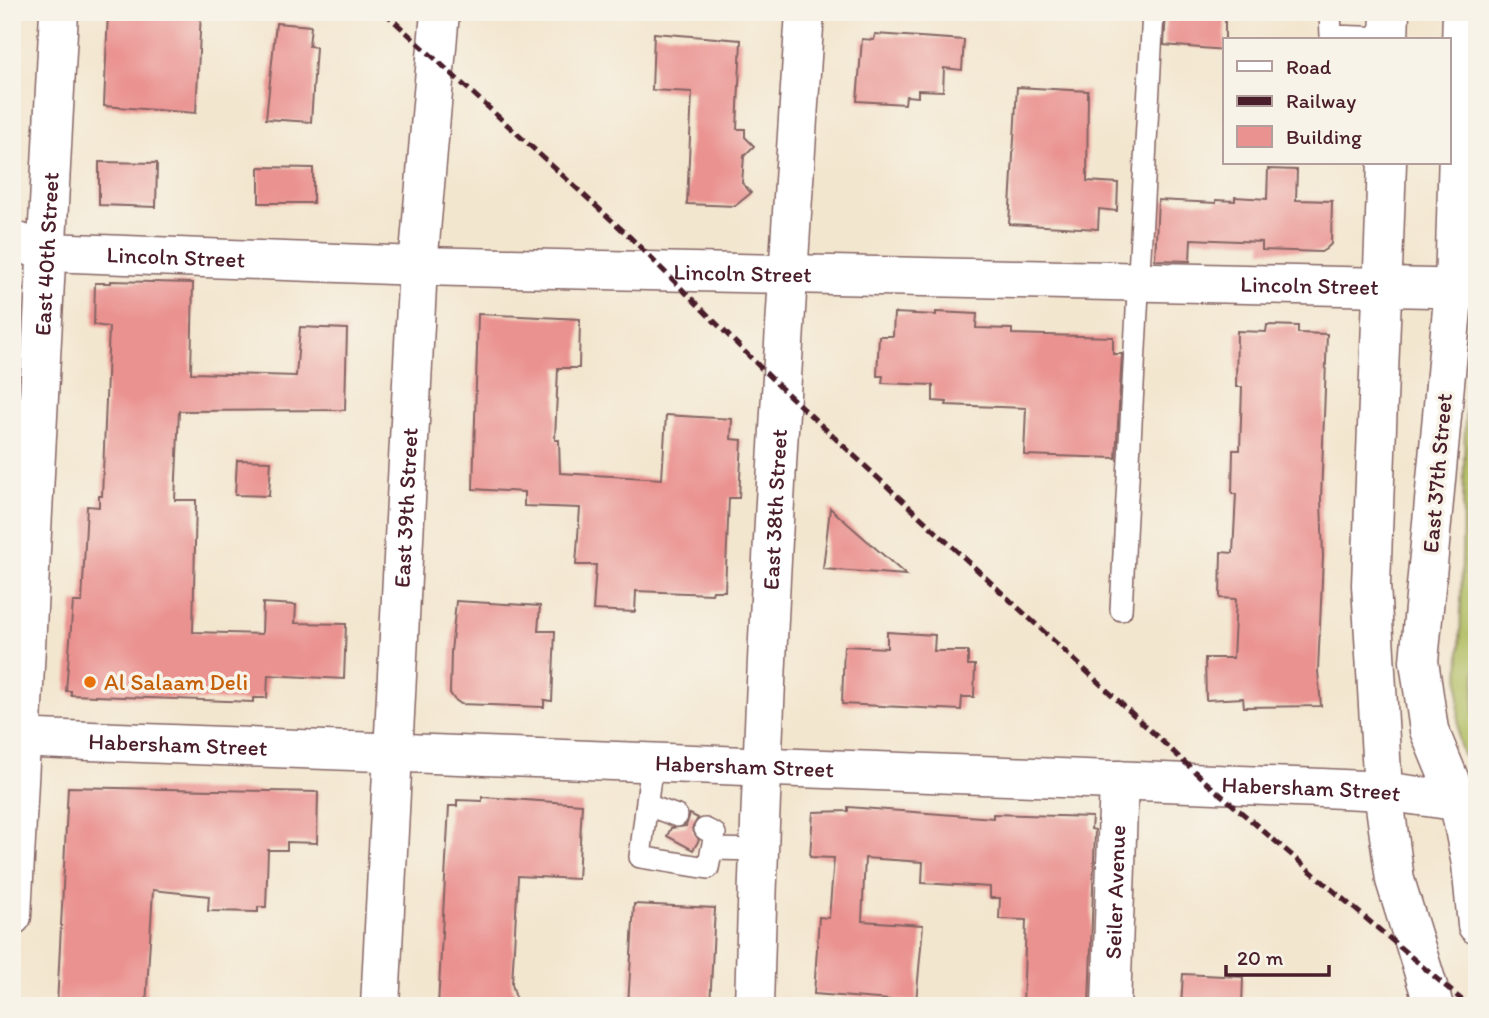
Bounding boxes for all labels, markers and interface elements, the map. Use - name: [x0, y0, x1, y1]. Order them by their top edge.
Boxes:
- legend: [1223, 38, 1450, 164]
- text: Road: [1286, 54, 1332, 79]
- text: Railway: [1286, 88, 1356, 113]
- text: Building: [1286, 124, 1362, 149]
- street label: East 40th Street: [28, 171, 65, 337]
- street label: Lincoln Street: [106, 240, 246, 273]
- street label: Lincoln Street: [673, 258, 812, 289]
- street label: Lincoln Street: [1240, 270, 1379, 301]
- street label: East 37th Street: [1416, 392, 1458, 554]
- street label: East 39th Street: [387, 427, 424, 589]
- street label: East 38th Street: [756, 428, 793, 591]
- place label: Al Salaam Deli: [104, 668, 248, 696]
- marker: Al Salaam Deli: [82, 674, 98, 690]
- street label: Habersham Street: [88, 727, 268, 762]
- street label: Habersham Street: [654, 749, 835, 783]
- street label: Habersham Street: [1221, 770, 1403, 807]
- street label: Seiler Avenue: [1099, 824, 1131, 960]
- scale bar: [1226, 934, 1330, 978]
- text: 20 m: [1237, 945, 1284, 970]

